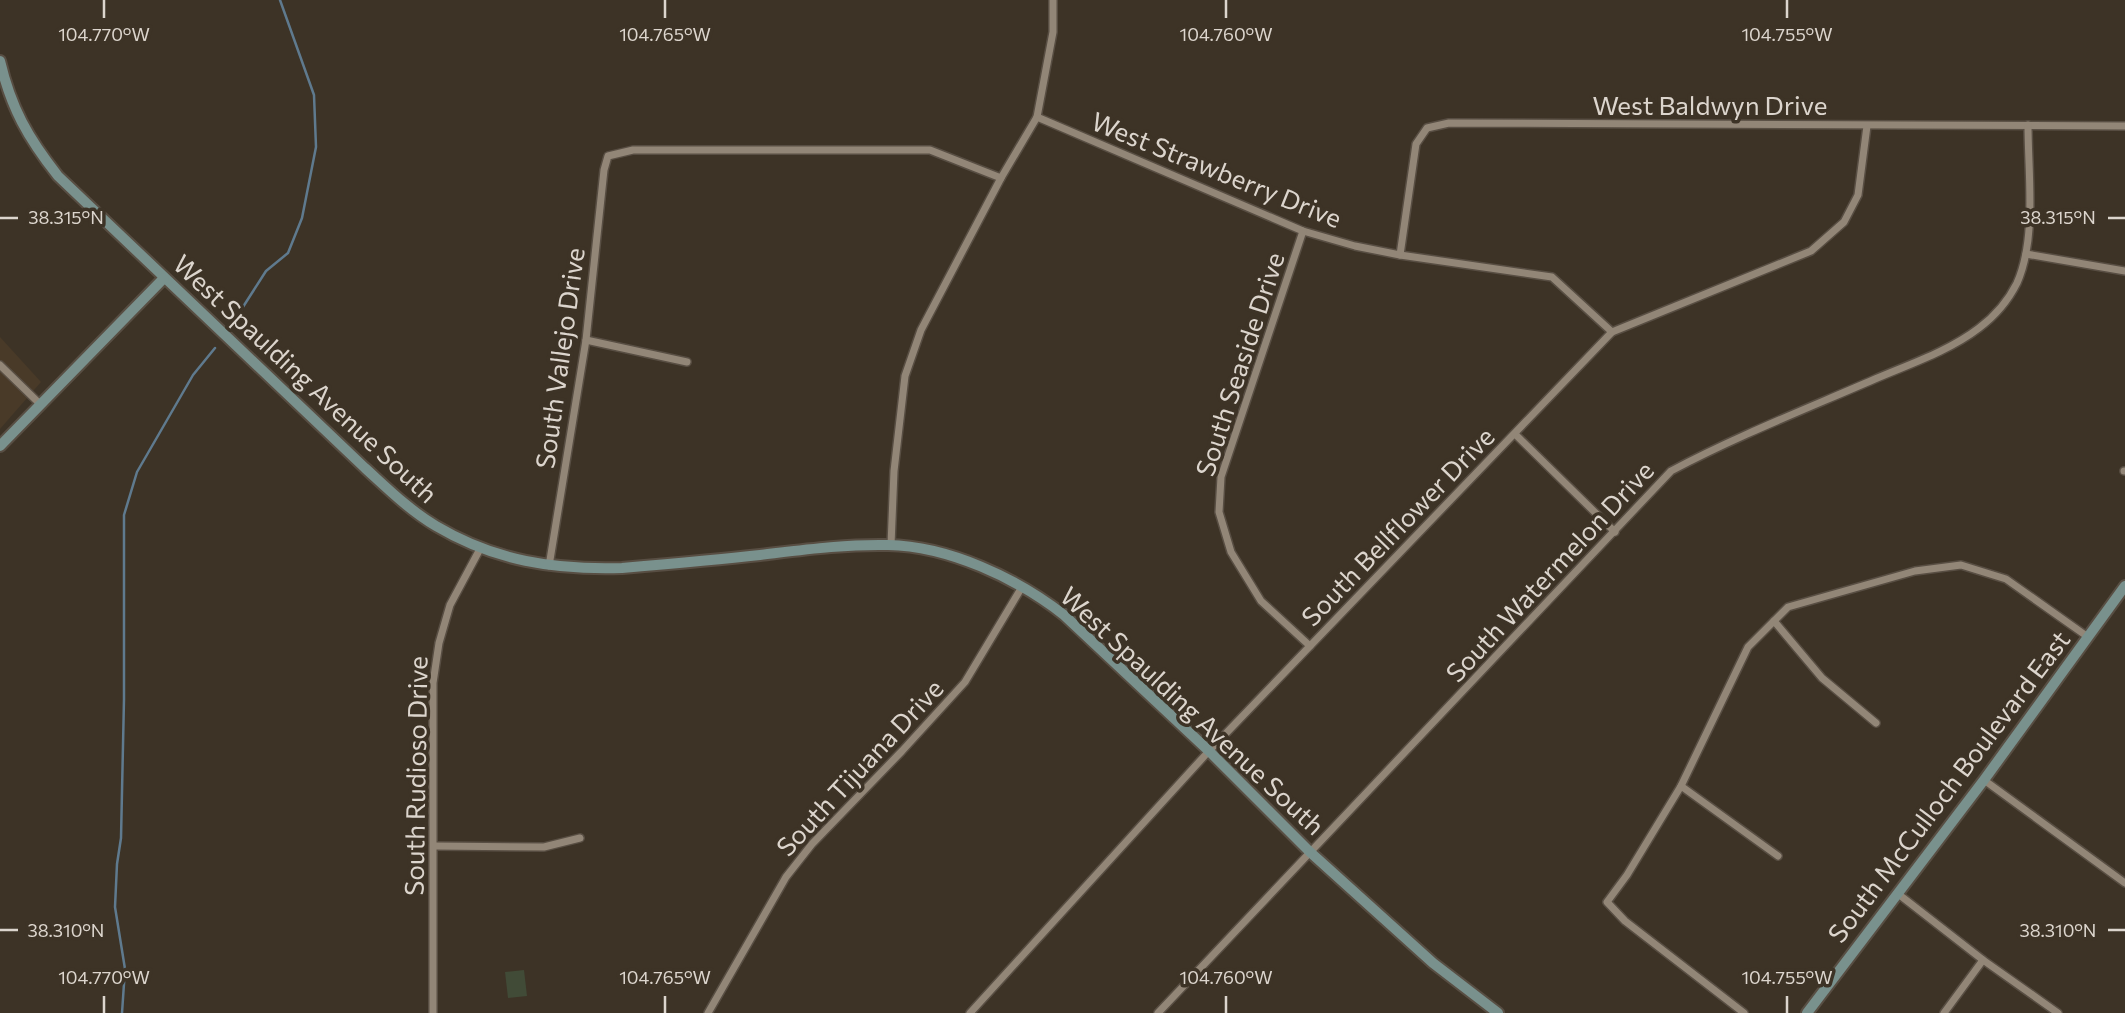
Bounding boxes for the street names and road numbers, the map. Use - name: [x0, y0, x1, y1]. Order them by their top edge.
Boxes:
- street label: West Baldwyn Drive: [1593, 89, 1827, 120]
- street label: West Strawberry Drive: [1087, 105, 1347, 233]
- street label: South Vallejo Drive: [528, 246, 590, 470]
- street label: West Spaulding Avenue South: [168, 248, 444, 508]
- street label: South Seaside Drive: [1188, 248, 1290, 480]
- street label: South Bellflower Drive: [1294, 420, 1500, 632]
- street label: South Watermelon Drive: [1439, 454, 1659, 688]
- street label: West Spaulding Avenue South: [1055, 580, 1331, 840]
- street label: South McCulloch Boulevard East: [1821, 624, 2075, 948]
- street label: South Rudioso Drive: [397, 656, 433, 896]
- street label: South Tijuana Drive: [769, 672, 949, 862]

